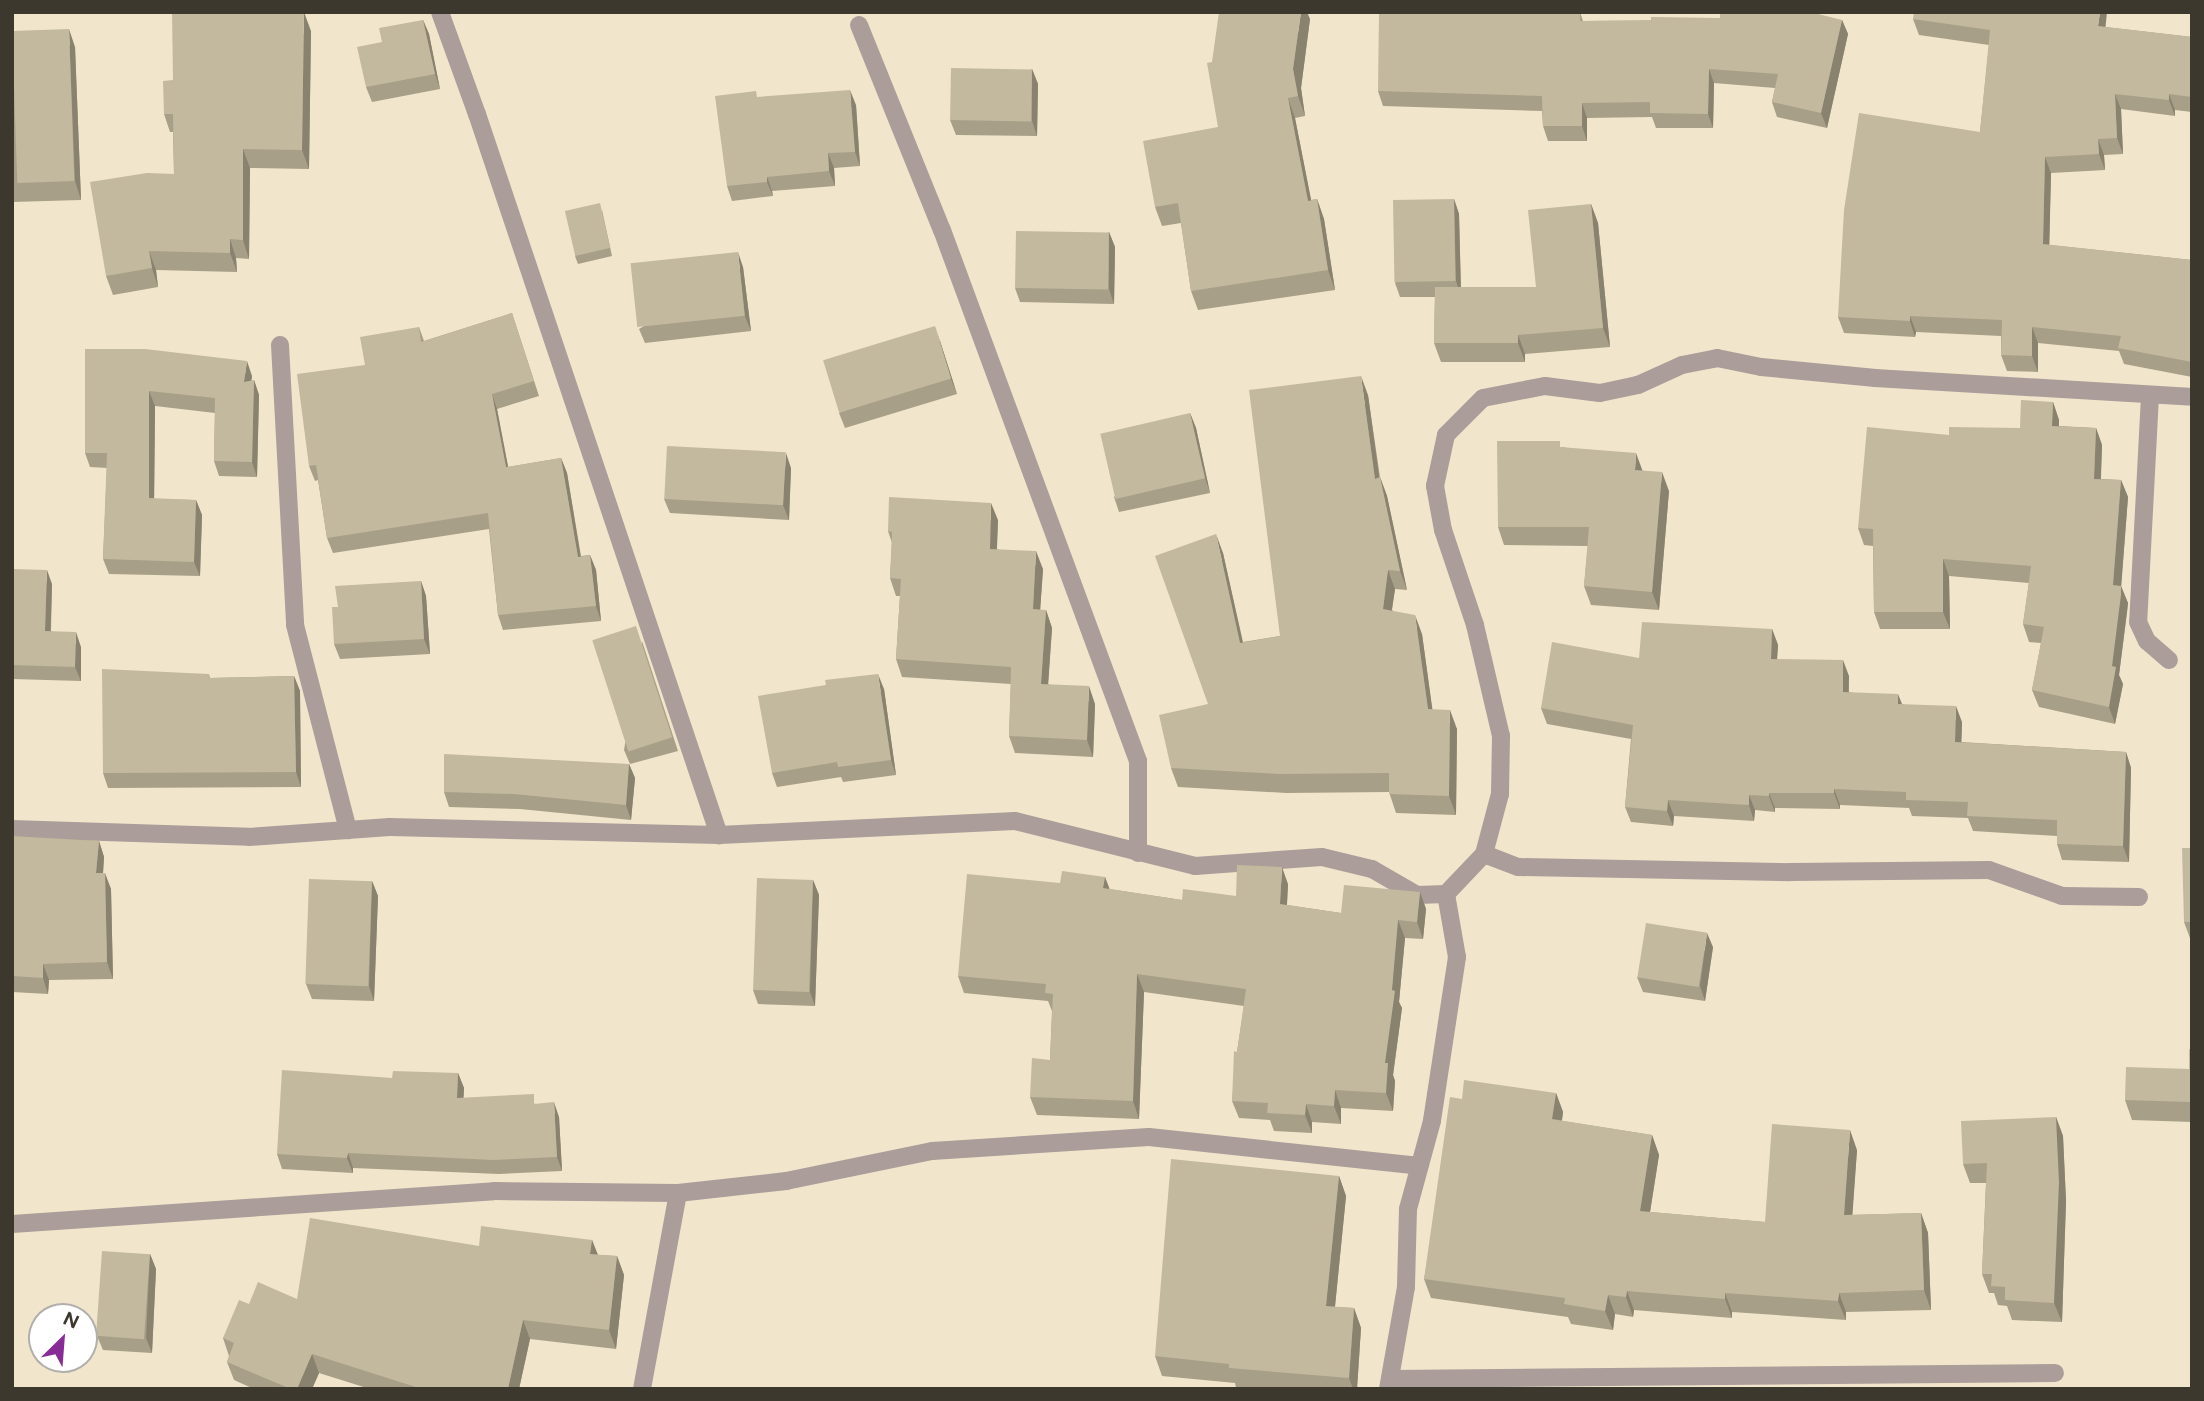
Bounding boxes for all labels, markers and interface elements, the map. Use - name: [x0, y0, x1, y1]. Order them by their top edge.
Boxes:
- north arrow: [28, 1303, 98, 1373]
- text: N: [60, 1307, 83, 1334]

